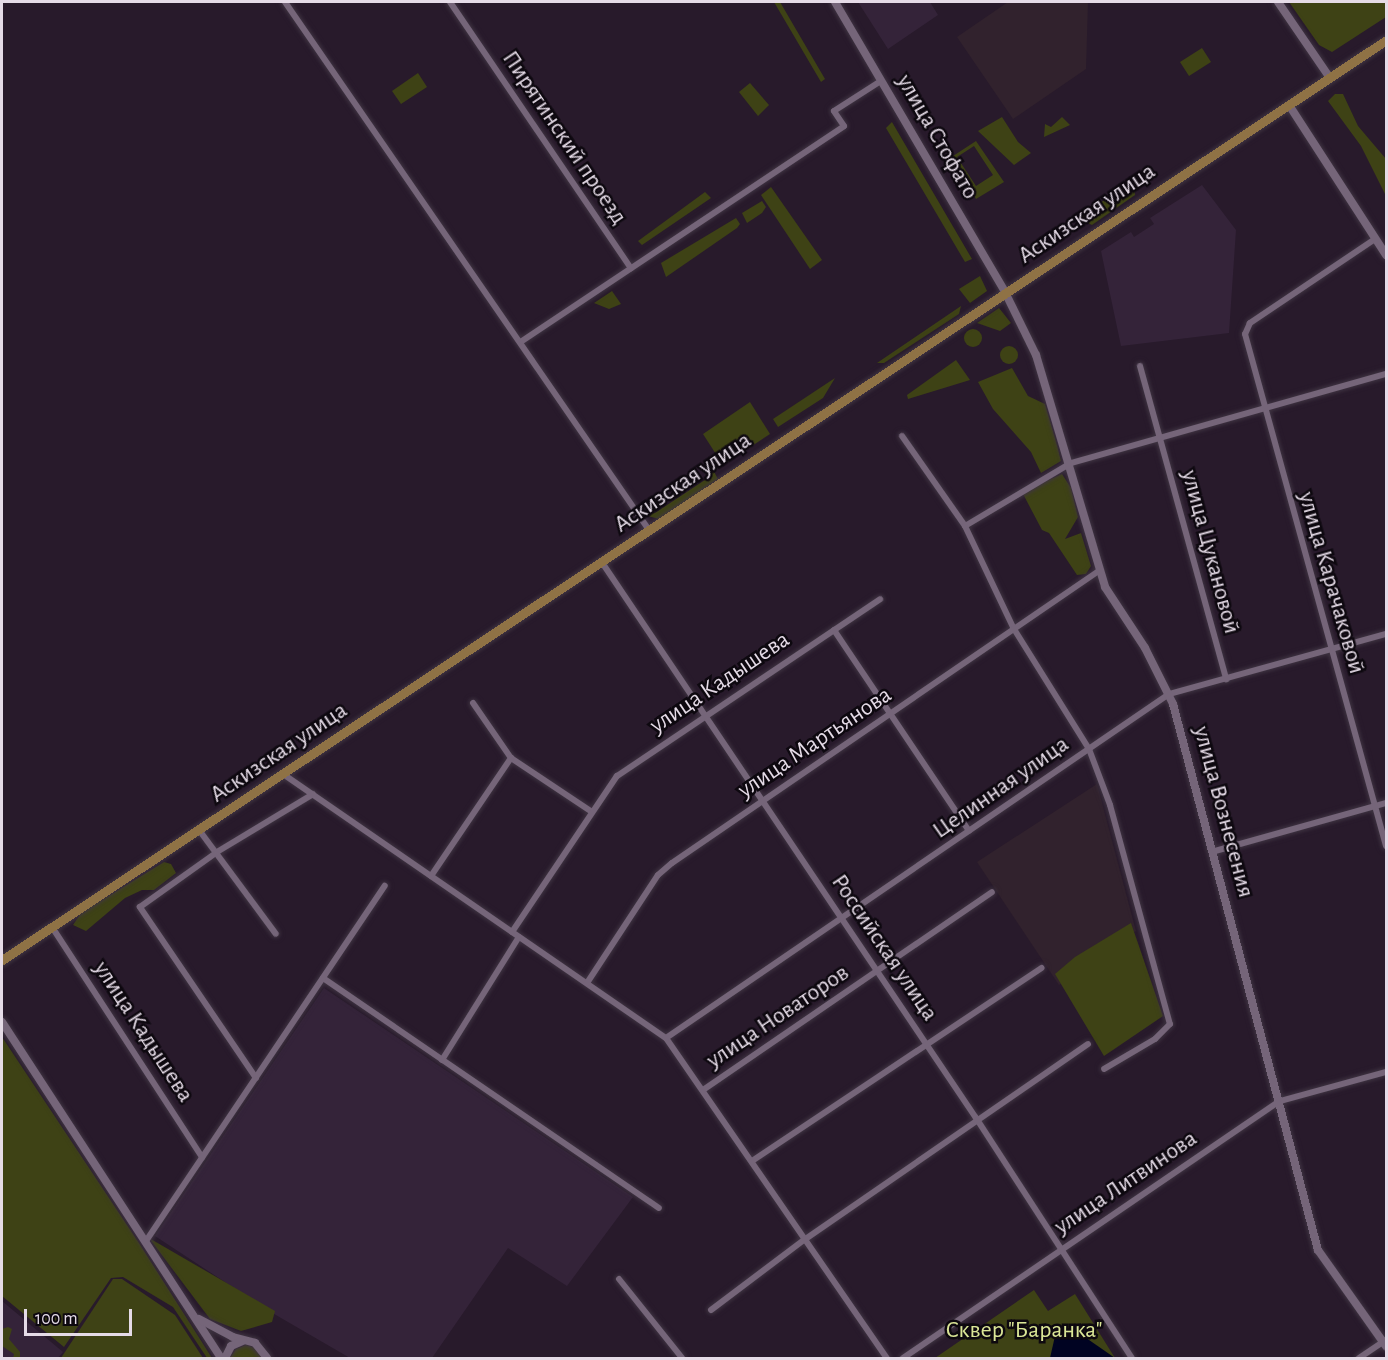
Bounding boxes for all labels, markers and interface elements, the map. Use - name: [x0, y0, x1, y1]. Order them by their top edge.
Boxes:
- street label: Пирятинский проезд: [495, 46, 633, 230]
- street label: улица Стофато: [890, 69, 984, 205]
- street label: Аскизская улица: [1013, 157, 1161, 271]
- street label: Аскизская улица: [609, 426, 757, 540]
- street label: улица Цукановой: [1174, 467, 1246, 637]
- street label: улица Карачаковой: [1291, 489, 1371, 677]
- street label: улица Кадышева: [645, 626, 795, 740]
- street label: улица Мартьянова: [733, 681, 897, 805]
- street label: Аскизская улица: [205, 696, 353, 810]
- street label: улица Вознесения: [1186, 723, 1260, 901]
- street label: Целинная улица: [927, 730, 1075, 846]
- street label: Российская улица: [824, 869, 944, 1027]
- street label: улица Кадышева: [87, 956, 199, 1108]
- street label: улица Новаторов: [701, 959, 855, 1075]
- street label: улица Литвинова: [1049, 1125, 1203, 1241]
- scale bar: [27, 1297, 135, 1335]
- text: 100 m: [35, 1310, 78, 1328]
- park label: Сквер "Баранка": [946, 1317, 1102, 1345]

